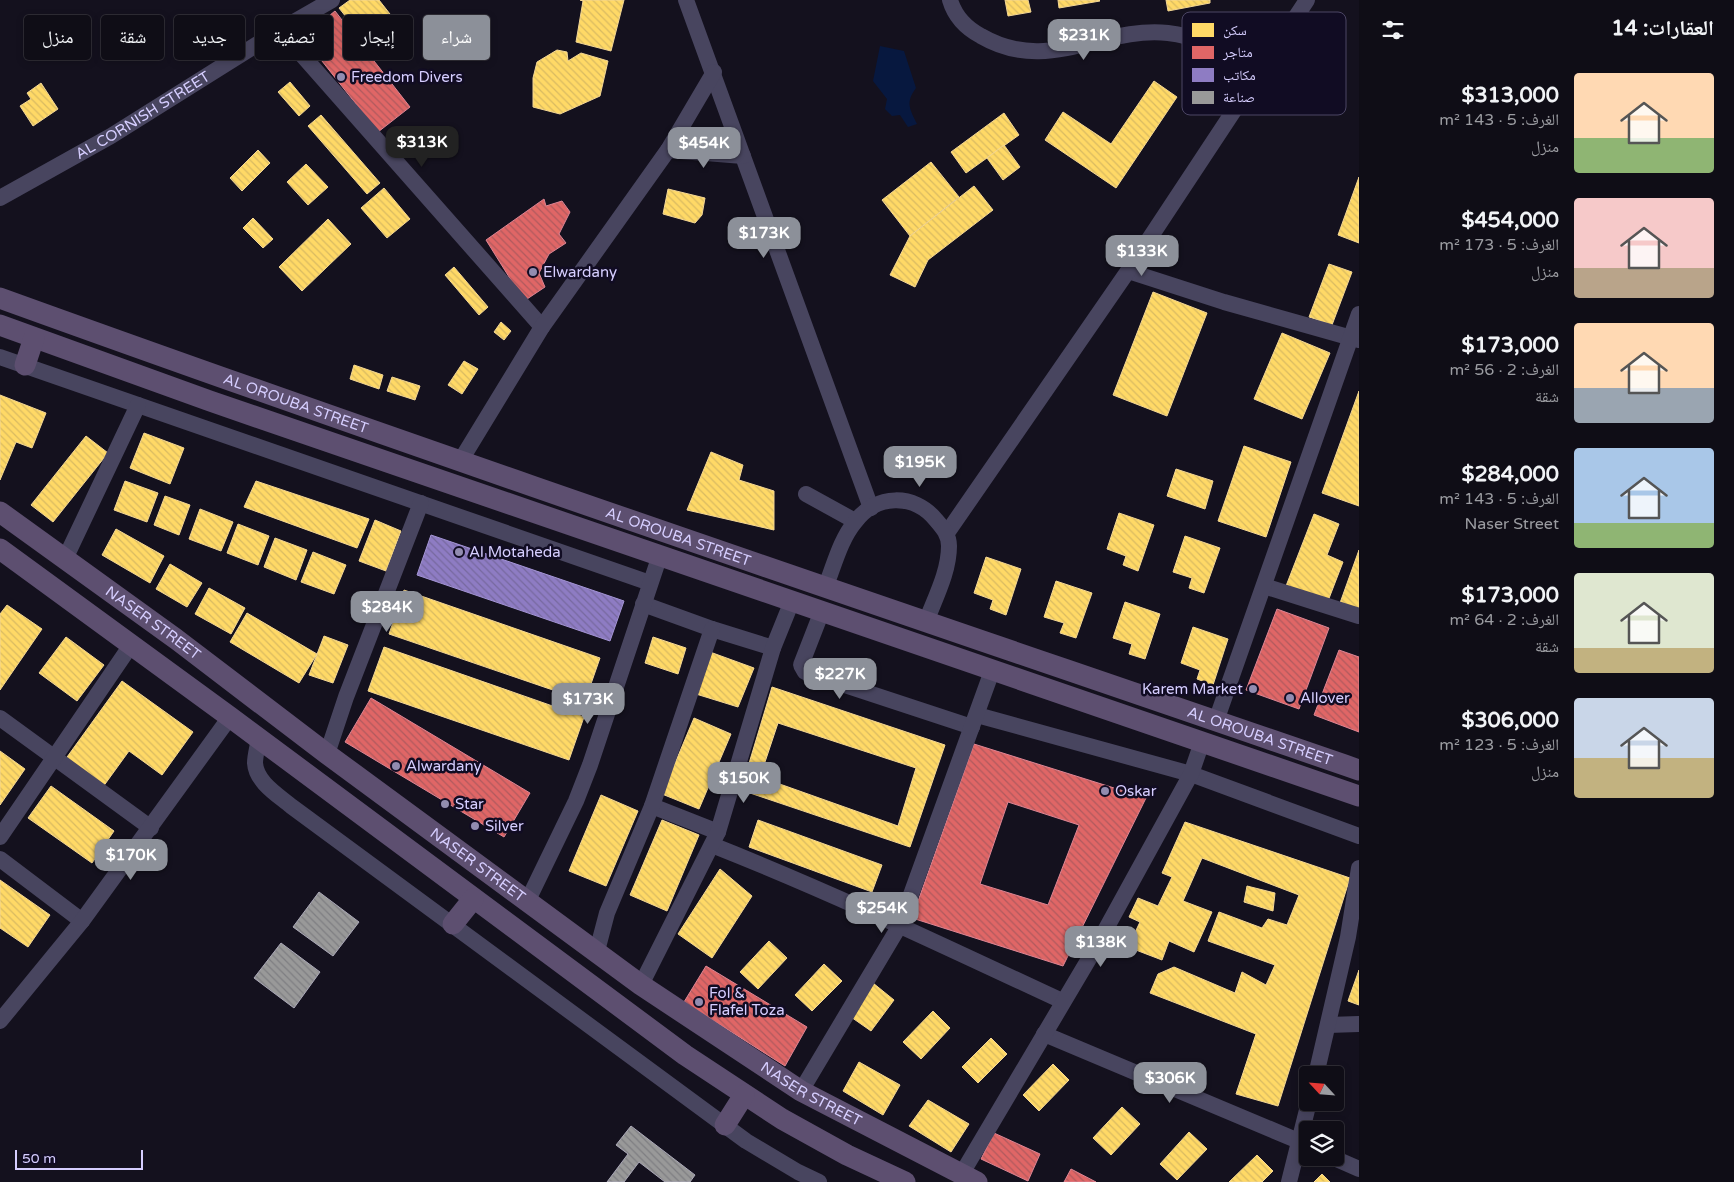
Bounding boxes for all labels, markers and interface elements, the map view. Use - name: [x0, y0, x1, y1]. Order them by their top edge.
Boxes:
- legend: [1182, 12, 1346, 115]
- chip: منزل: [24, 15, 91, 60]
- chip: شقة: [101, 15, 164, 60]
- chip: جديد: [174, 15, 245, 60]
- chip: تصفية: [255, 15, 333, 60]
- chip: إيجار: [343, 15, 413, 60]
- chip: شراء: [423, 15, 490, 60]
- icon: filters: [1379, 16, 1407, 44]
- text: العقارات: 14: [1611, 16, 1714, 41]
- pin: $231K: [1049, 18, 1119, 61]
- text: سكن: [1223, 22, 1247, 39]
- text: $231K: [1059, 25, 1109, 45]
- text: متاجر: [1222, 44, 1253, 61]
- street label: AL CORNISH STREET: [72, 67, 213, 163]
- text: مكاتب: [1223, 67, 1256, 84]
- place label: Freedom Divers: [351, 68, 463, 86]
- marker: Freedom Divers: [335, 71, 347, 83]
- text: $313,000: [1461, 83, 1559, 108]
- text: صناعة: [1223, 89, 1255, 106]
- icon: home: [1614, 93, 1674, 153]
- text: الغرف: 5 · 143 m²: [1439, 110, 1559, 130]
- pin: $313K: [387, 126, 457, 168]
- pin: $454K: [669, 126, 739, 169]
- text: $313K: [397, 132, 447, 152]
- text: $454K: [679, 133, 729, 153]
- text: منزل: [1531, 137, 1559, 157]
- text: $454,000: [1461, 208, 1559, 233]
- pin: $173K: [729, 216, 799, 259]
- icon: home: [1614, 218, 1674, 278]
- text: $173K: [739, 223, 789, 243]
- pin: $133K: [1107, 234, 1177, 277]
- text: الغرف: 5 · 173 m²: [1439, 235, 1559, 255]
- text: $133K: [1117, 241, 1167, 261]
- text: منزل: [1531, 262, 1559, 282]
- place label: Elwardany: [543, 263, 617, 281]
- marker: Elwardany: [527, 266, 539, 278]
- text: $173,000: [1461, 333, 1559, 358]
- icon: home: [1614, 343, 1674, 403]
- text: الغرف: 2 · 56 m²: [1449, 360, 1559, 380]
- street label: AL OROUBA STREET: [221, 370, 371, 437]
- text: شقة: [1535, 387, 1559, 407]
- pin: $195K: [885, 446, 955, 488]
- text: $195K: [895, 452, 945, 472]
- text: $284,000: [1461, 462, 1559, 487]
- icon: home: [1614, 468, 1674, 528]
- text: الغرف: 5 · 143 m²: [1439, 489, 1559, 509]
- street label: AL OROUBA STREET: [603, 503, 753, 570]
- text: Naser Street: [1464, 514, 1559, 534]
- place label: Al Motaheda: [469, 543, 561, 561]
- marker: Al Motaheda: [453, 546, 465, 558]
- street label: NASER STREET: [102, 582, 204, 664]
- text: $173,000: [1461, 583, 1559, 608]
- pin: $284K: [352, 590, 422, 633]
- icon: home: [1614, 593, 1674, 653]
- text: $284K: [362, 597, 412, 617]
- text: الغرف: 2 · 64 m²: [1449, 610, 1559, 630]
- text: شقة: [1535, 637, 1559, 657]
- pin: $227K: [805, 658, 875, 700]
- text: $227K: [815, 664, 865, 684]
- place label: Karem Market: [1142, 680, 1243, 698]
- pin: $173K: [553, 682, 623, 725]
- marker: Karem Market: [1247, 683, 1259, 695]
- text: $173K: [563, 689, 613, 709]
- place label: Allover: [1300, 689, 1350, 707]
- marker: Allover: [1284, 692, 1296, 704]
- street label: AL OROUBA STREET: [1185, 703, 1335, 769]
- text: $306,000: [1461, 708, 1559, 733]
- icon: home: [1614, 718, 1674, 778]
- text: الغرف: 5 · 123 m²: [1439, 735, 1559, 755]
- place label: Alwardany: [406, 757, 482, 775]
- marker: Alwardany: [390, 760, 402, 772]
- pin: $150K: [709, 762, 779, 804]
- text: منزل: [1531, 762, 1559, 782]
- text: $150K: [719, 768, 769, 788]
- place label: Oskar: [1115, 782, 1157, 800]
- marker: Oskar: [1099, 785, 1111, 797]
- place label: Star: [455, 795, 484, 813]
- marker: Star: [439, 798, 451, 810]
- place label: Silver: [485, 817, 524, 835]
- marker: Silver: [469, 820, 481, 832]
- street label: NASER STREET: [427, 824, 529, 906]
- pin: $170K: [96, 838, 166, 881]
- text: $170K: [106, 845, 156, 865]
- pin: $254K: [847, 892, 917, 934]
- text: $254K: [857, 898, 907, 918]
- pin: $138K: [1066, 926, 1136, 968]
- text: $138K: [1076, 932, 1126, 952]
- place label: Fol & Flafel Toza: [709, 984, 785, 1019]
- marker: Fol & Flafel Toza: [693, 996, 705, 1008]
- street label: NASER STREET: [757, 1058, 865, 1130]
- pin: $306K: [1135, 1062, 1205, 1104]
- north arrow: [1299, 1066, 1344, 1111]
- map controls: [1299, 1066, 1344, 1166]
- text: $306K: [1145, 1068, 1195, 1088]
- button: layers: [1299, 1121, 1344, 1166]
- scale bar: [15, 1147, 142, 1170]
- text: 50 m: [22, 1150, 56, 1167]

